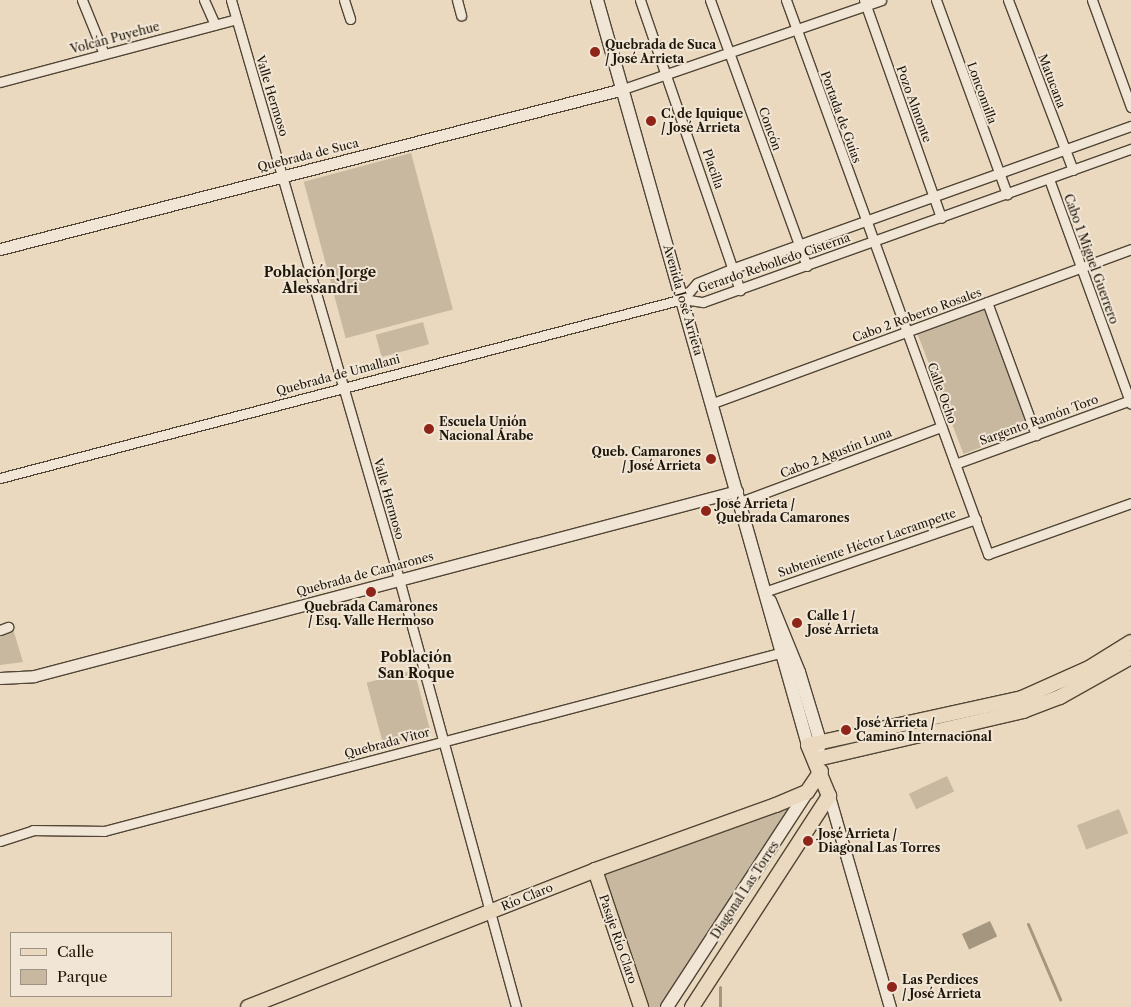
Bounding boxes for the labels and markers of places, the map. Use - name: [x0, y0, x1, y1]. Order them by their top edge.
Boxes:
- place label: Quebrada de Suca / José Arrieta: [605, 38, 716, 66]
- marker: Quebrada de Suca / José Arrieta: [589, 46, 601, 58]
- place label: C. de Iquique / José Arrieta: [661, 107, 743, 135]
- marker: C. de Iquique / José Arrieta: [645, 115, 657, 127]
- place label: Escuela Unión Nacional Árabe: [439, 415, 534, 443]
- marker: Escuela Unión Nacional Árabe: [423, 423, 435, 435]
- place label: Queb. Camarones / José Arrieta: [592, 445, 701, 473]
- marker: Queb. Camarones / José Arrieta: [705, 453, 717, 465]
- place label: José Arrieta / Quebrada Camarones: [716, 497, 850, 525]
- marker: José Arrieta / Quebrada Camarones: [700, 505, 712, 517]
- marker: Quebrada Camarones / Esq. Valle Hermoso: [365, 586, 377, 598]
- place label: Quebrada Camarones / Esq. Valle Hermoso: [304, 600, 438, 628]
- place label: Calle 1 / José Arrieta: [807, 609, 879, 637]
- marker: Calle 1 / José Arrieta: [791, 617, 803, 629]
- place label: José Arrieta / Camino Internacional: [856, 716, 992, 744]
- marker: José Arrieta / Camino Internacional: [840, 724, 852, 736]
- place label: José Arrieta / Diagonal Las Torres: [818, 827, 941, 855]
- marker: José Arrieta / Diagonal Las Torres: [802, 835, 814, 847]
- place label: Las Perdices / José Arrieta: [902, 973, 982, 1001]
- marker: Las Perdices / José Arrieta: [886, 981, 898, 993]

